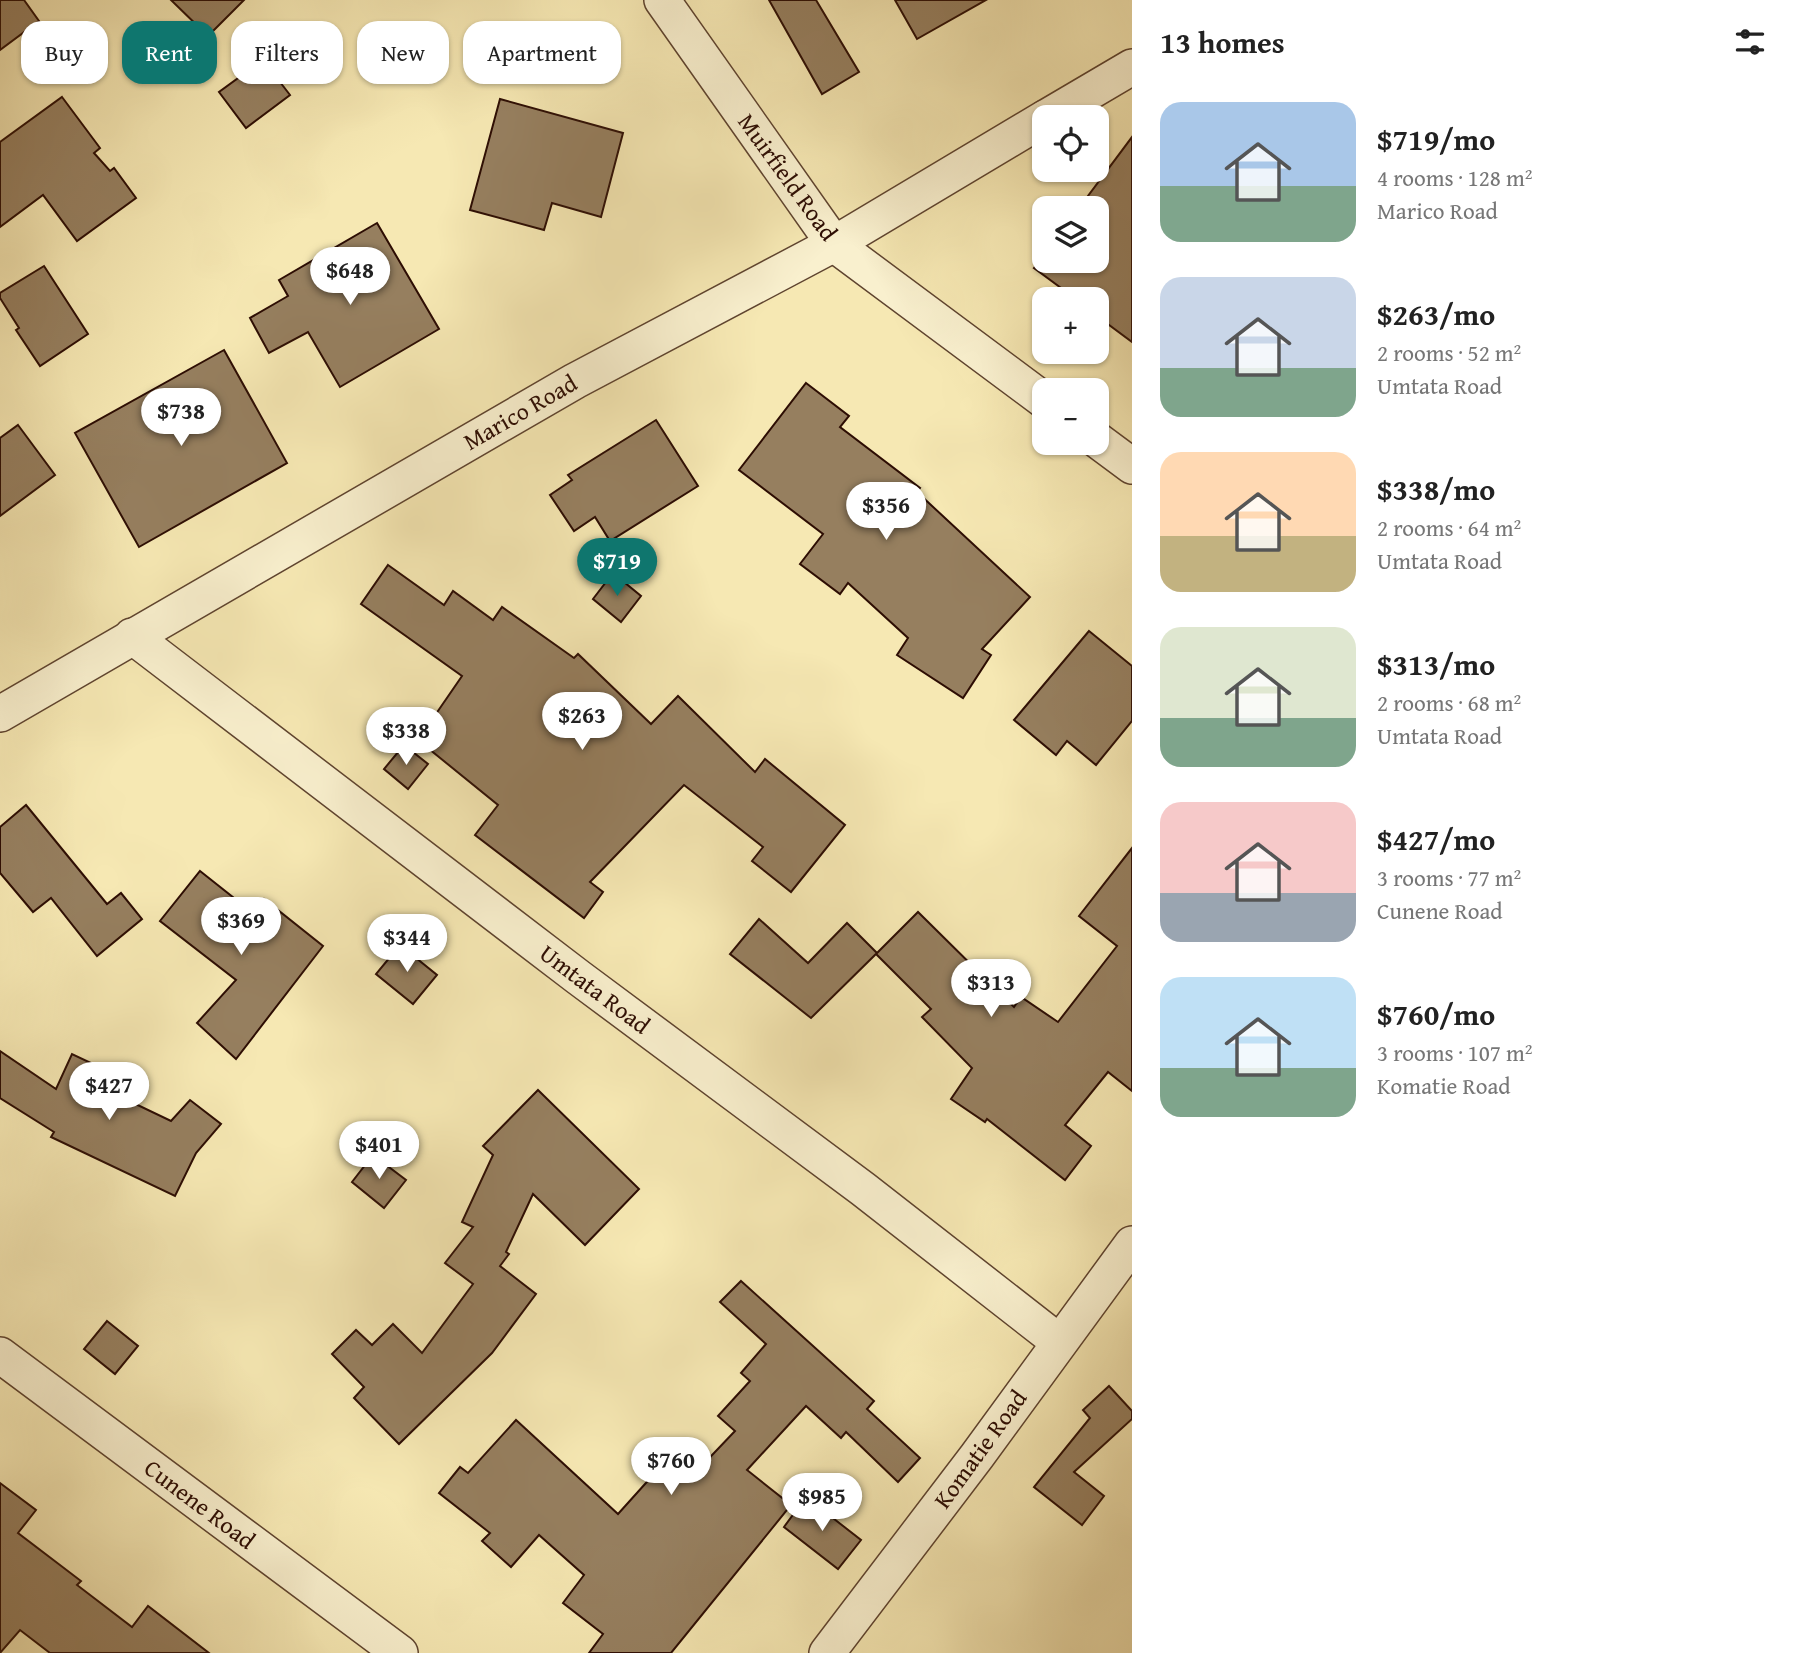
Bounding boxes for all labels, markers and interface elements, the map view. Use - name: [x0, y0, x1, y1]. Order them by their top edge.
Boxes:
- text: 13 homes: [1160, 20, 1285, 64]
- chip: Buy: [21, 21, 108, 84]
- chip: Rent: [122, 21, 217, 84]
- chip: Filters: [231, 21, 343, 84]
- chip: New: [357, 21, 449, 84]
- chip: Apartment: [463, 21, 621, 84]
- icon: filters: [1731, 23, 1769, 61]
- map controls: [1032, 105, 1109, 455]
- button: locate: [1032, 105, 1109, 182]
- street label: Muirfield Road: [730, 106, 846, 248]
- text: $719/mo: [1377, 117, 1495, 161]
- icon: home: [1216, 130, 1300, 214]
- text: 4 rooms · 128 m²: [1377, 161, 1532, 194]
- text: Marico Road: [1377, 194, 1498, 227]
- button: layers: [1032, 196, 1109, 273]
- pin: $648: [309, 247, 391, 307]
- text: $648: [326, 253, 374, 286]
- button: +: [1032, 287, 1109, 364]
- text: $263/mo: [1377, 292, 1495, 336]
- icon: home: [1216, 305, 1300, 389]
- text: 2 rooms · 52 m²: [1377, 336, 1521, 369]
- street label: Marico Road: [457, 365, 583, 459]
- text: Umtata Road: [1377, 369, 1502, 402]
- button: −: [1032, 378, 1109, 455]
- pin: $738: [140, 388, 222, 448]
- text: $738: [157, 394, 205, 427]
- text: $338/mo: [1377, 467, 1495, 511]
- icon: home: [1216, 480, 1300, 564]
- pin: $356: [845, 482, 927, 542]
- text: $356: [862, 488, 910, 521]
- text: 2 rooms · 64 m²: [1377, 511, 1521, 544]
- pin: $719: [576, 538, 658, 598]
- text: $719: [593, 544, 641, 577]
- text: Umtata Road: [1377, 544, 1502, 577]
- text: $313/mo: [1377, 642, 1495, 686]
- icon: home: [1216, 655, 1300, 739]
- text: 2 rooms · 68 m²: [1377, 686, 1521, 719]
- pin: $263: [541, 692, 623, 752]
- text: $263: [558, 698, 606, 731]
- pin: $338: [365, 708, 447, 767]
- text: $338: [382, 713, 430, 746]
- text: Umtata Road: [1377, 719, 1502, 752]
- text: $427/mo: [1377, 817, 1495, 861]
- icon: home: [1216, 830, 1300, 914]
- text: 3 rooms · 77 m²: [1377, 861, 1521, 894]
- text: Cunene Road: [1377, 894, 1503, 927]
- pin: $369: [200, 898, 282, 957]
- text: $369: [217, 903, 265, 936]
- pin: $344: [366, 914, 448, 974]
- text: $344: [383, 920, 431, 953]
- street label: Umtata Road: [532, 936, 658, 1042]
- pin: $313: [950, 960, 1032, 1019]
- text: $313: [967, 965, 1015, 998]
- text: $760/mo: [1377, 992, 1495, 1036]
- icon: home: [1216, 1005, 1300, 1089]
- text: 3 rooms · 107 m²: [1377, 1036, 1532, 1069]
- pin: $427: [68, 1062, 150, 1122]
- text: $427: [85, 1068, 133, 1101]
- text: Komatie Road: [1377, 1069, 1511, 1102]
- pin: $401: [338, 1122, 420, 1181]
- text: $401: [355, 1127, 403, 1160]
- street label: Komatie Road: [925, 1382, 1035, 1516]
- pin: $760: [630, 1438, 712, 1497]
- text: $760: [647, 1443, 695, 1476]
- street label: Cunene Road: [137, 1451, 263, 1558]
- pin: $985: [781, 1474, 863, 1533]
- text: $985: [798, 1479, 846, 1512]

